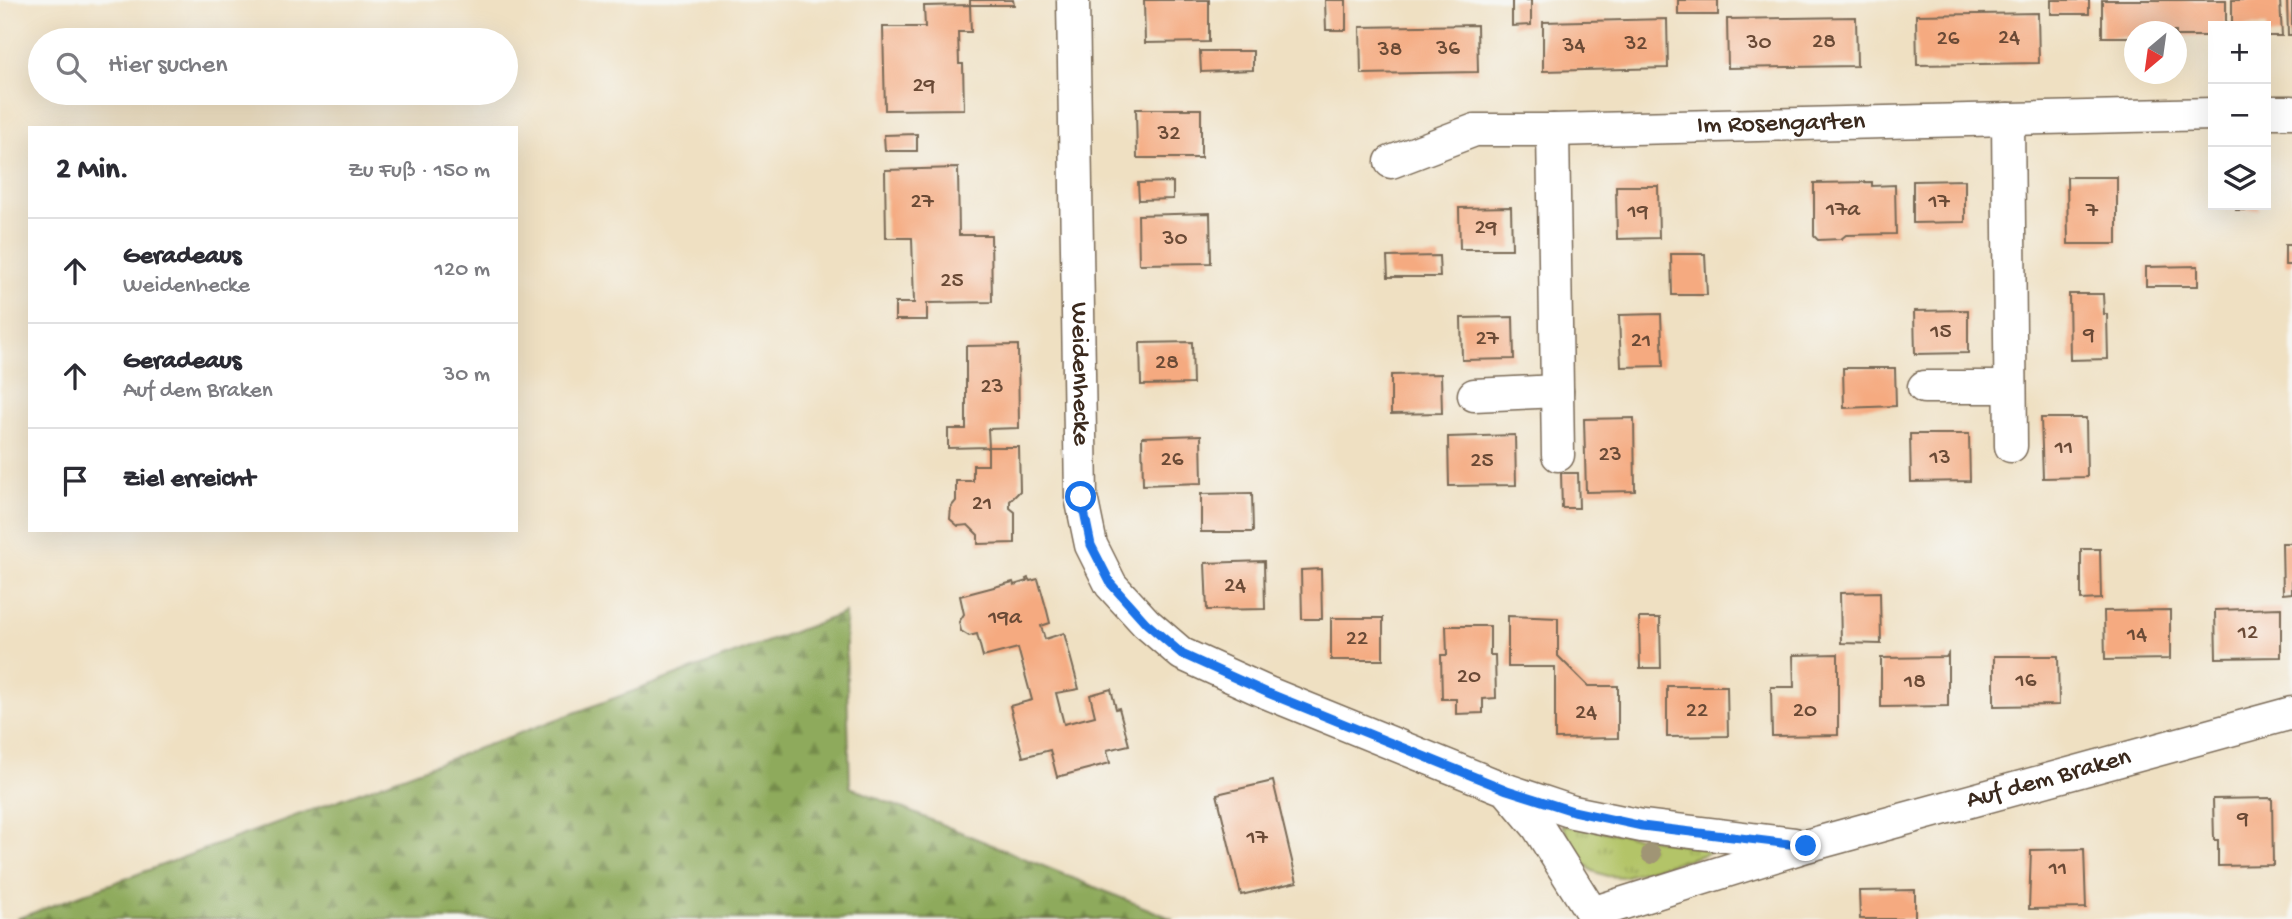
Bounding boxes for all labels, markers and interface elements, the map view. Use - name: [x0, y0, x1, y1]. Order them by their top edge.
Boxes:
- north arrow: [2124, 21, 2187, 84]
- map controls: [2208, 21, 2271, 210]
- button: +: [2208, 21, 2271, 84]
- house number: 24: [1998, 25, 2020, 52]
- house number: 26: [1937, 26, 1960, 53]
- search box: [28, 28, 518, 105]
- house number: 28: [1812, 29, 1836, 56]
- house number: 30: [1746, 30, 1772, 57]
- house number: 32: [1623, 31, 1648, 58]
- house number: 34: [1562, 33, 1586, 60]
- house number: 36: [1435, 36, 1460, 63]
- house number: 38: [1377, 37, 1402, 64]
- icon: search: [52, 48, 90, 86]
- text: Hier suchen: [108, 51, 228, 82]
- house number: 29: [913, 73, 936, 100]
- button: −: [2208, 84, 2271, 147]
- street label: Im Rosengarten: [1697, 107, 1866, 142]
- house number: 32: [1156, 121, 1181, 148]
- button: layers: [2208, 147, 2271, 210]
- text: 2 Min.: [56, 154, 129, 189]
- text: Zu Fuß · 150 m: [348, 158, 490, 185]
- house number: 27: [910, 189, 935, 216]
- house number: 17: [1927, 189, 1951, 216]
- house number: 17a: [1825, 197, 1861, 224]
- house number: 7: [2085, 198, 2099, 225]
- house number: 19: [1627, 199, 1649, 226]
- house number: 29: [1475, 215, 1498, 242]
- house number: 30: [1162, 226, 1188, 253]
- text: Geradeaus: [123, 242, 241, 273]
- icon: ahead: [56, 252, 94, 290]
- text: 120 m: [435, 257, 490, 284]
- house number: 25: [940, 268, 964, 295]
- text: Weidenhecke: [123, 273, 250, 300]
- street label: Weidenhecke: [1062, 302, 1096, 446]
- house number: 15: [1929, 319, 1952, 346]
- house number: 9: [2082, 322, 2095, 349]
- house number: 27: [1475, 326, 1500, 353]
- house number: 21: [1631, 328, 1651, 355]
- text: Geradeaus: [123, 347, 241, 378]
- house number: 28: [1155, 350, 1179, 377]
- icon: ahead: [56, 357, 94, 395]
- text: 30 m: [443, 362, 490, 389]
- house number: 23: [980, 374, 1004, 401]
- text: Auf dem Braken: [123, 378, 273, 405]
- house number: 11: [2054, 435, 2073, 462]
- house number: 23: [1598, 442, 1622, 469]
- house number: 13: [1928, 445, 1951, 472]
- house number: 26: [1161, 447, 1184, 474]
- house number: 25: [1470, 448, 1494, 475]
- icon: arrive: [56, 462, 94, 500]
- text: Ziel erreicht: [123, 465, 255, 496]
- route start: [1065, 481, 1096, 512]
- house number: 21: [972, 491, 992, 518]
- house number: 24: [1224, 573, 1246, 600]
- house number: 19a: [987, 605, 1023, 632]
- house number: 12: [2237, 620, 2258, 647]
- house number: 14: [2126, 622, 2147, 649]
- house number: 22: [1346, 626, 1368, 653]
- house number: 20: [1457, 664, 1481, 691]
- house number: 16: [2015, 668, 2037, 695]
- house number: 18: [1903, 669, 1926, 696]
- house number: 22: [1686, 698, 1708, 725]
- house number: 20: [1793, 698, 1817, 725]
- house number: 24: [1575, 700, 1597, 727]
- street label: Auf dem Braken: [1963, 742, 2135, 817]
- house number: 9: [2236, 806, 2249, 833]
- house number: 17: [1245, 825, 1269, 852]
- route end: [1790, 830, 1821, 861]
- house number: 11: [2048, 856, 2067, 883]

